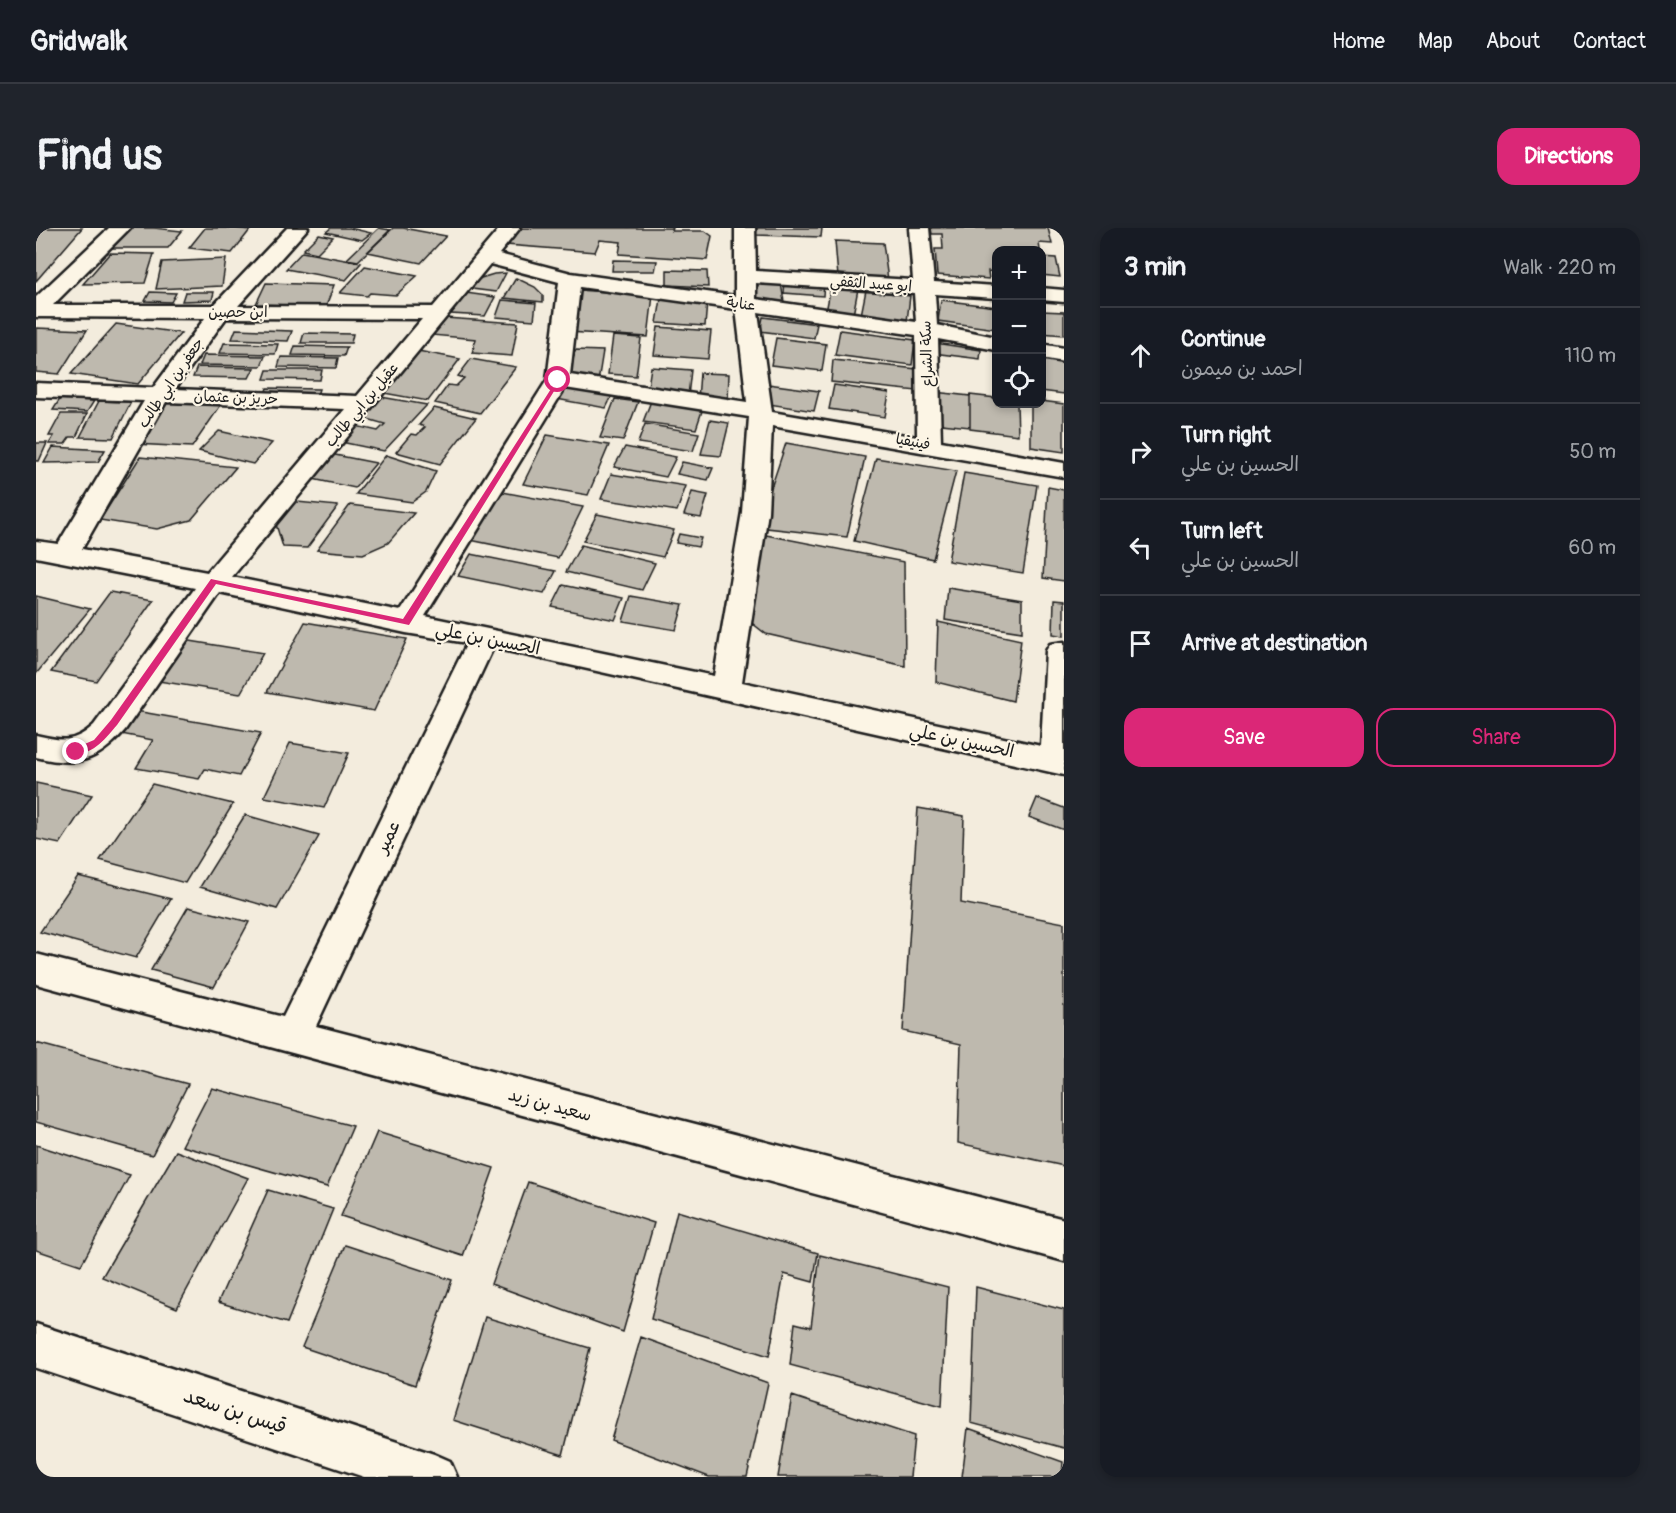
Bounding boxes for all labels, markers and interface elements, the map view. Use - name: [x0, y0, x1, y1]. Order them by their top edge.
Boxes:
- text: Gridwalk: [30, 24, 128, 59]
- text: Home: [1332, 28, 1385, 55]
- text: Map: [1418, 28, 1453, 55]
- text: About: [1486, 28, 1540, 55]
- text: Contact: [1573, 28, 1646, 55]
- button: Directions: [1497, 128, 1640, 185]
- text: Find us: [36, 130, 162, 182]
- map controls: [992, 246, 1046, 408]
- button: +: [992, 246, 1046, 300]
- text: 3 min: [1124, 251, 1186, 283]
- text: Walk · 220 m: [1503, 255, 1616, 280]
- street label: ابو عبيد الثقفي: [829, 272, 913, 299]
- street label: عنابة: [725, 293, 757, 315]
- button: −: [992, 300, 1046, 354]
- street label: ابن حصين: [208, 303, 268, 322]
- street label: سكة الشراع: [916, 320, 938, 388]
- text: Continue: [1181, 325, 1265, 353]
- street label: جعفر بن ابي طالب: [134, 334, 211, 433]
- icon: ahead: [1124, 339, 1157, 372]
- text: 110 m: [1565, 343, 1616, 368]
- button: locate: [992, 354, 1046, 408]
- text: احمد بن ميمون: [1181, 356, 1303, 381]
- street label: عقيل بن ابي طالب: [321, 359, 405, 453]
- route start: [544, 366, 570, 392]
- street label: حريز بن عثمان: [193, 387, 279, 409]
- text: Turn right: [1181, 421, 1271, 449]
- street label: فينيقيا: [894, 430, 932, 454]
- icon: right: [1124, 435, 1157, 468]
- text: 50 m: [1569, 439, 1616, 464]
- text: الحسين بن علي: [1181, 452, 1299, 477]
- text: Turn left: [1181, 517, 1263, 545]
- icon: left: [1124, 531, 1157, 564]
- text: 60 m: [1569, 535, 1616, 560]
- text: الحسين بن علي: [1181, 548, 1299, 573]
- street label: الحسين بن علي: [433, 618, 542, 664]
- icon: arrive: [1124, 627, 1157, 660]
- text: Arrive at destination: [1181, 629, 1367, 657]
- button: Save: [1124, 708, 1364, 767]
- button: Share: [1376, 708, 1616, 767]
- street label: الحسين بن علي: [907, 719, 1016, 767]
- route end: [62, 738, 88, 764]
- street label: عمير: [369, 817, 406, 859]
- street label: سعيد بن زيد: [506, 1083, 594, 1127]
- street label: قيس بن سعد: [180, 1382, 290, 1440]

